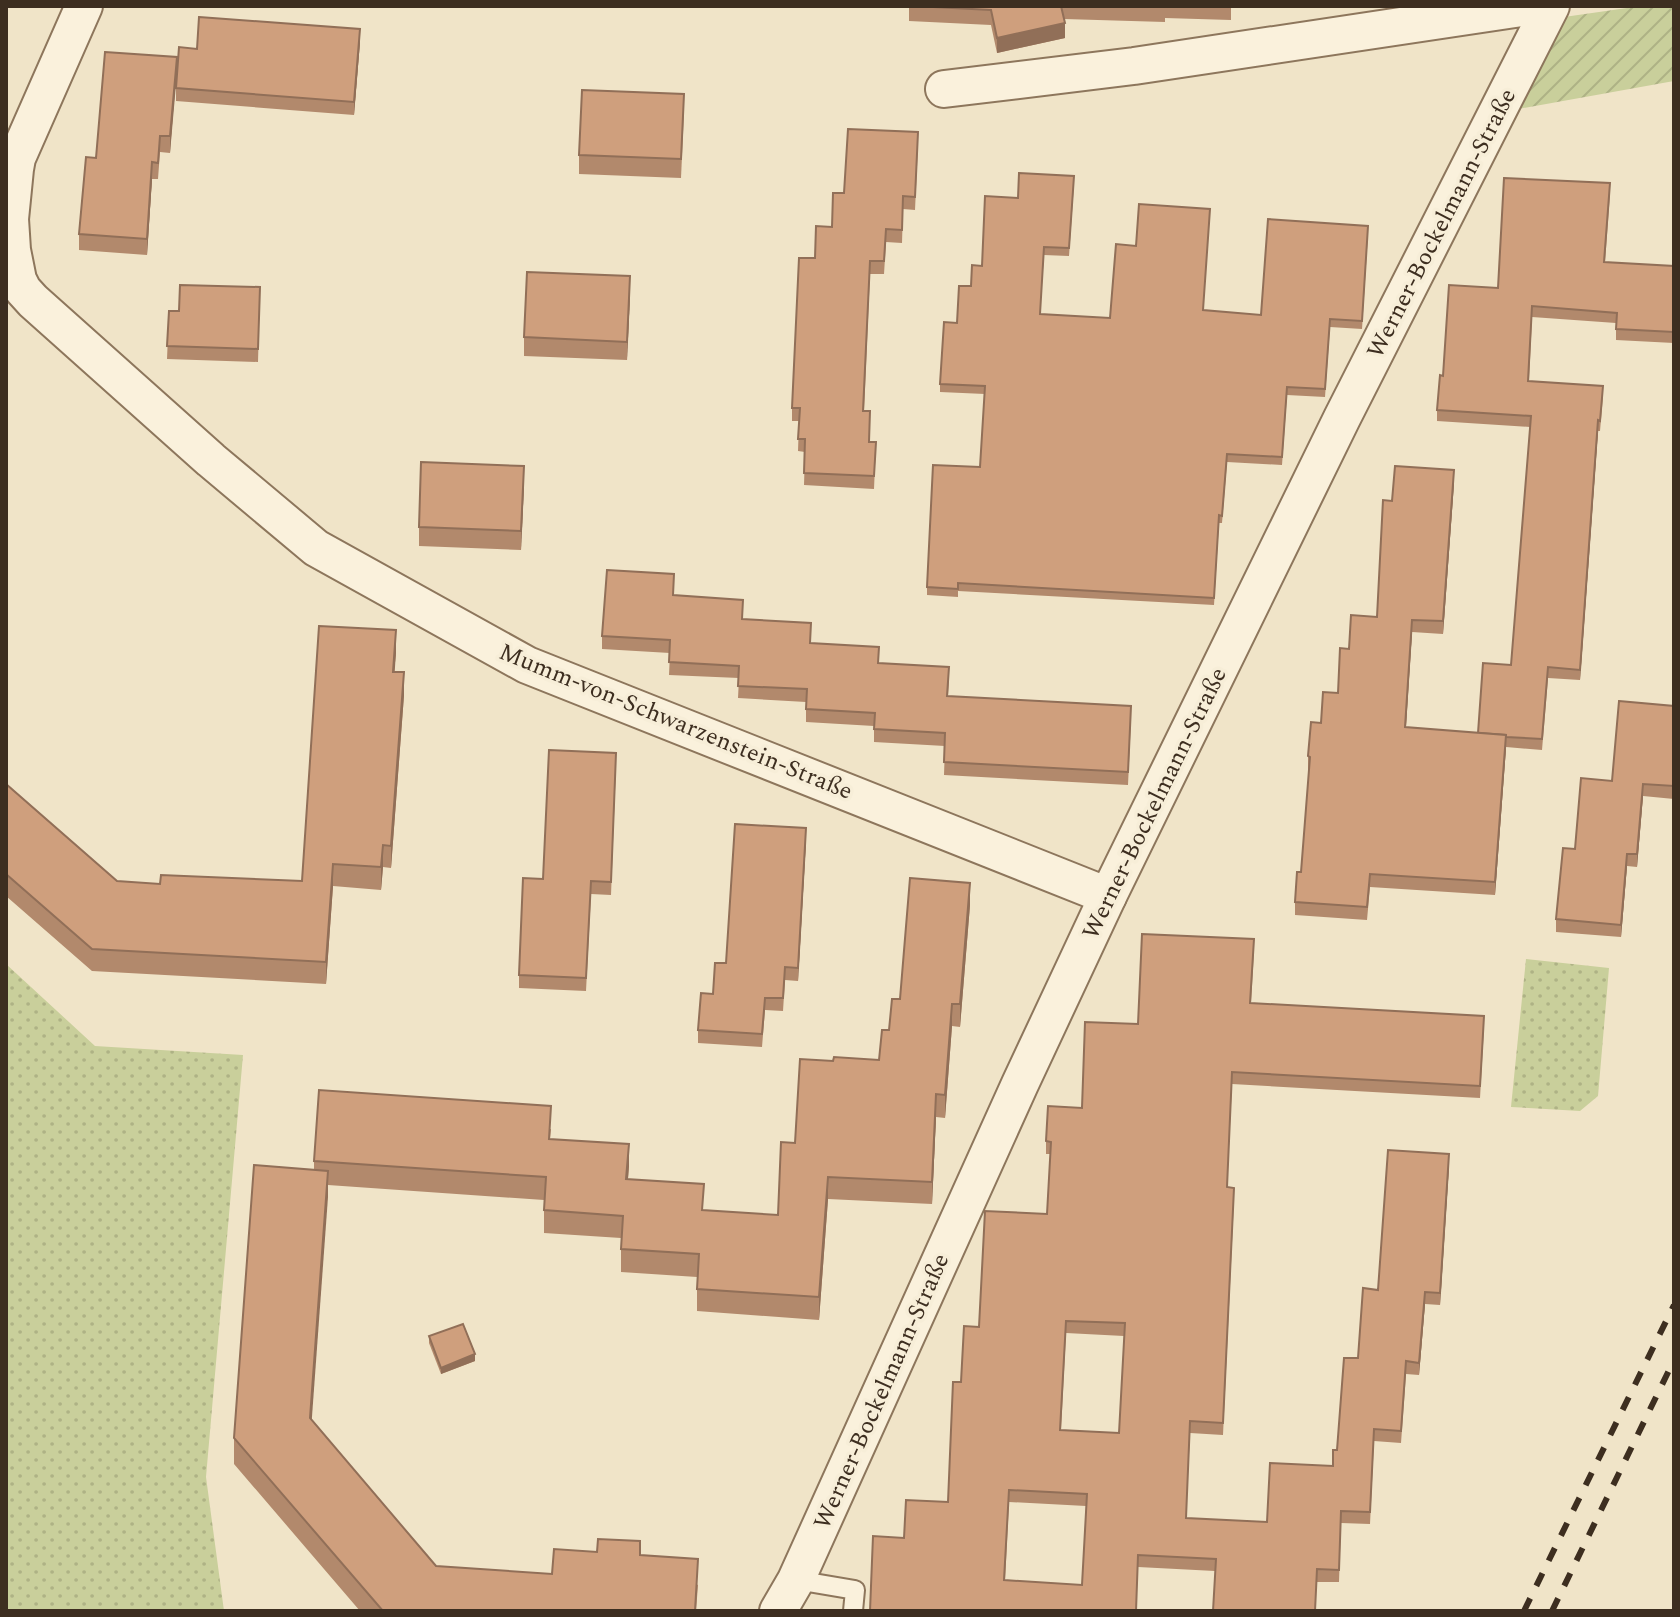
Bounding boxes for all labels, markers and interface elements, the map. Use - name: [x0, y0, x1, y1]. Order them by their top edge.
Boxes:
- street label: Werner-Bockelmann-Straße: [1358, 82, 1526, 365]
- street label: Mumm-von-Schwarzenstein-Straße: [493, 634, 858, 810]
- street label: Werner-Bockelmann-Straße: [1073, 661, 1237, 946]
- street label: Werner-Bockelmann-Straße: [805, 1248, 959, 1535]

